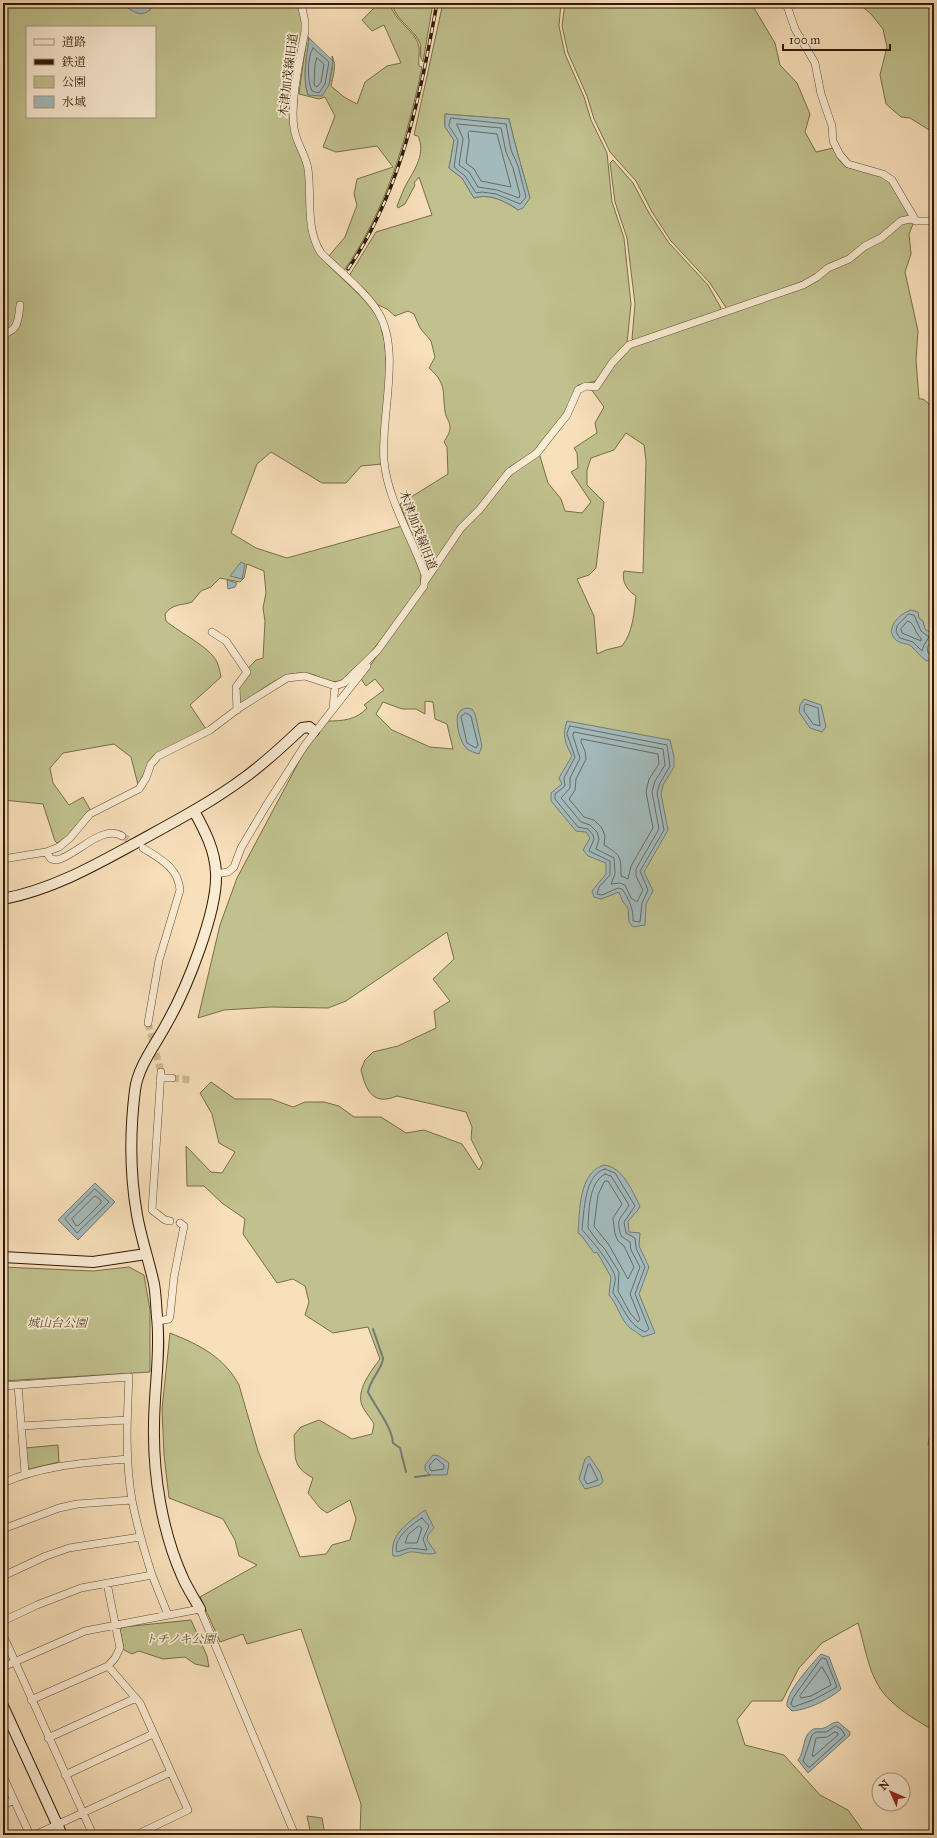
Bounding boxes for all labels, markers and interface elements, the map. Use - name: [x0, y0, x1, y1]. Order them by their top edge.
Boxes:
- legend: [26, 26, 156, 118]
- scale bar: [783, 26, 890, 52]
- street label: 木津加茂線旧道: [276, 32, 300, 118]
- text: 100 m: [789, 33, 820, 47]
- text: 道路: [62, 35, 86, 49]
- text: 鉄道: [61, 55, 86, 69]
- text: 公園: [62, 75, 86, 89]
- text: 水域: [62, 95, 86, 109]
- street label: 木津加茂線旧道: [396, 488, 440, 572]
- park label: 城山台公園: [27, 1316, 89, 1330]
- park label: トチノキ公園: [145, 1632, 217, 1646]
- north arrow: [871, 1772, 911, 1812]
- text: N: [876, 1777, 893, 1793]

